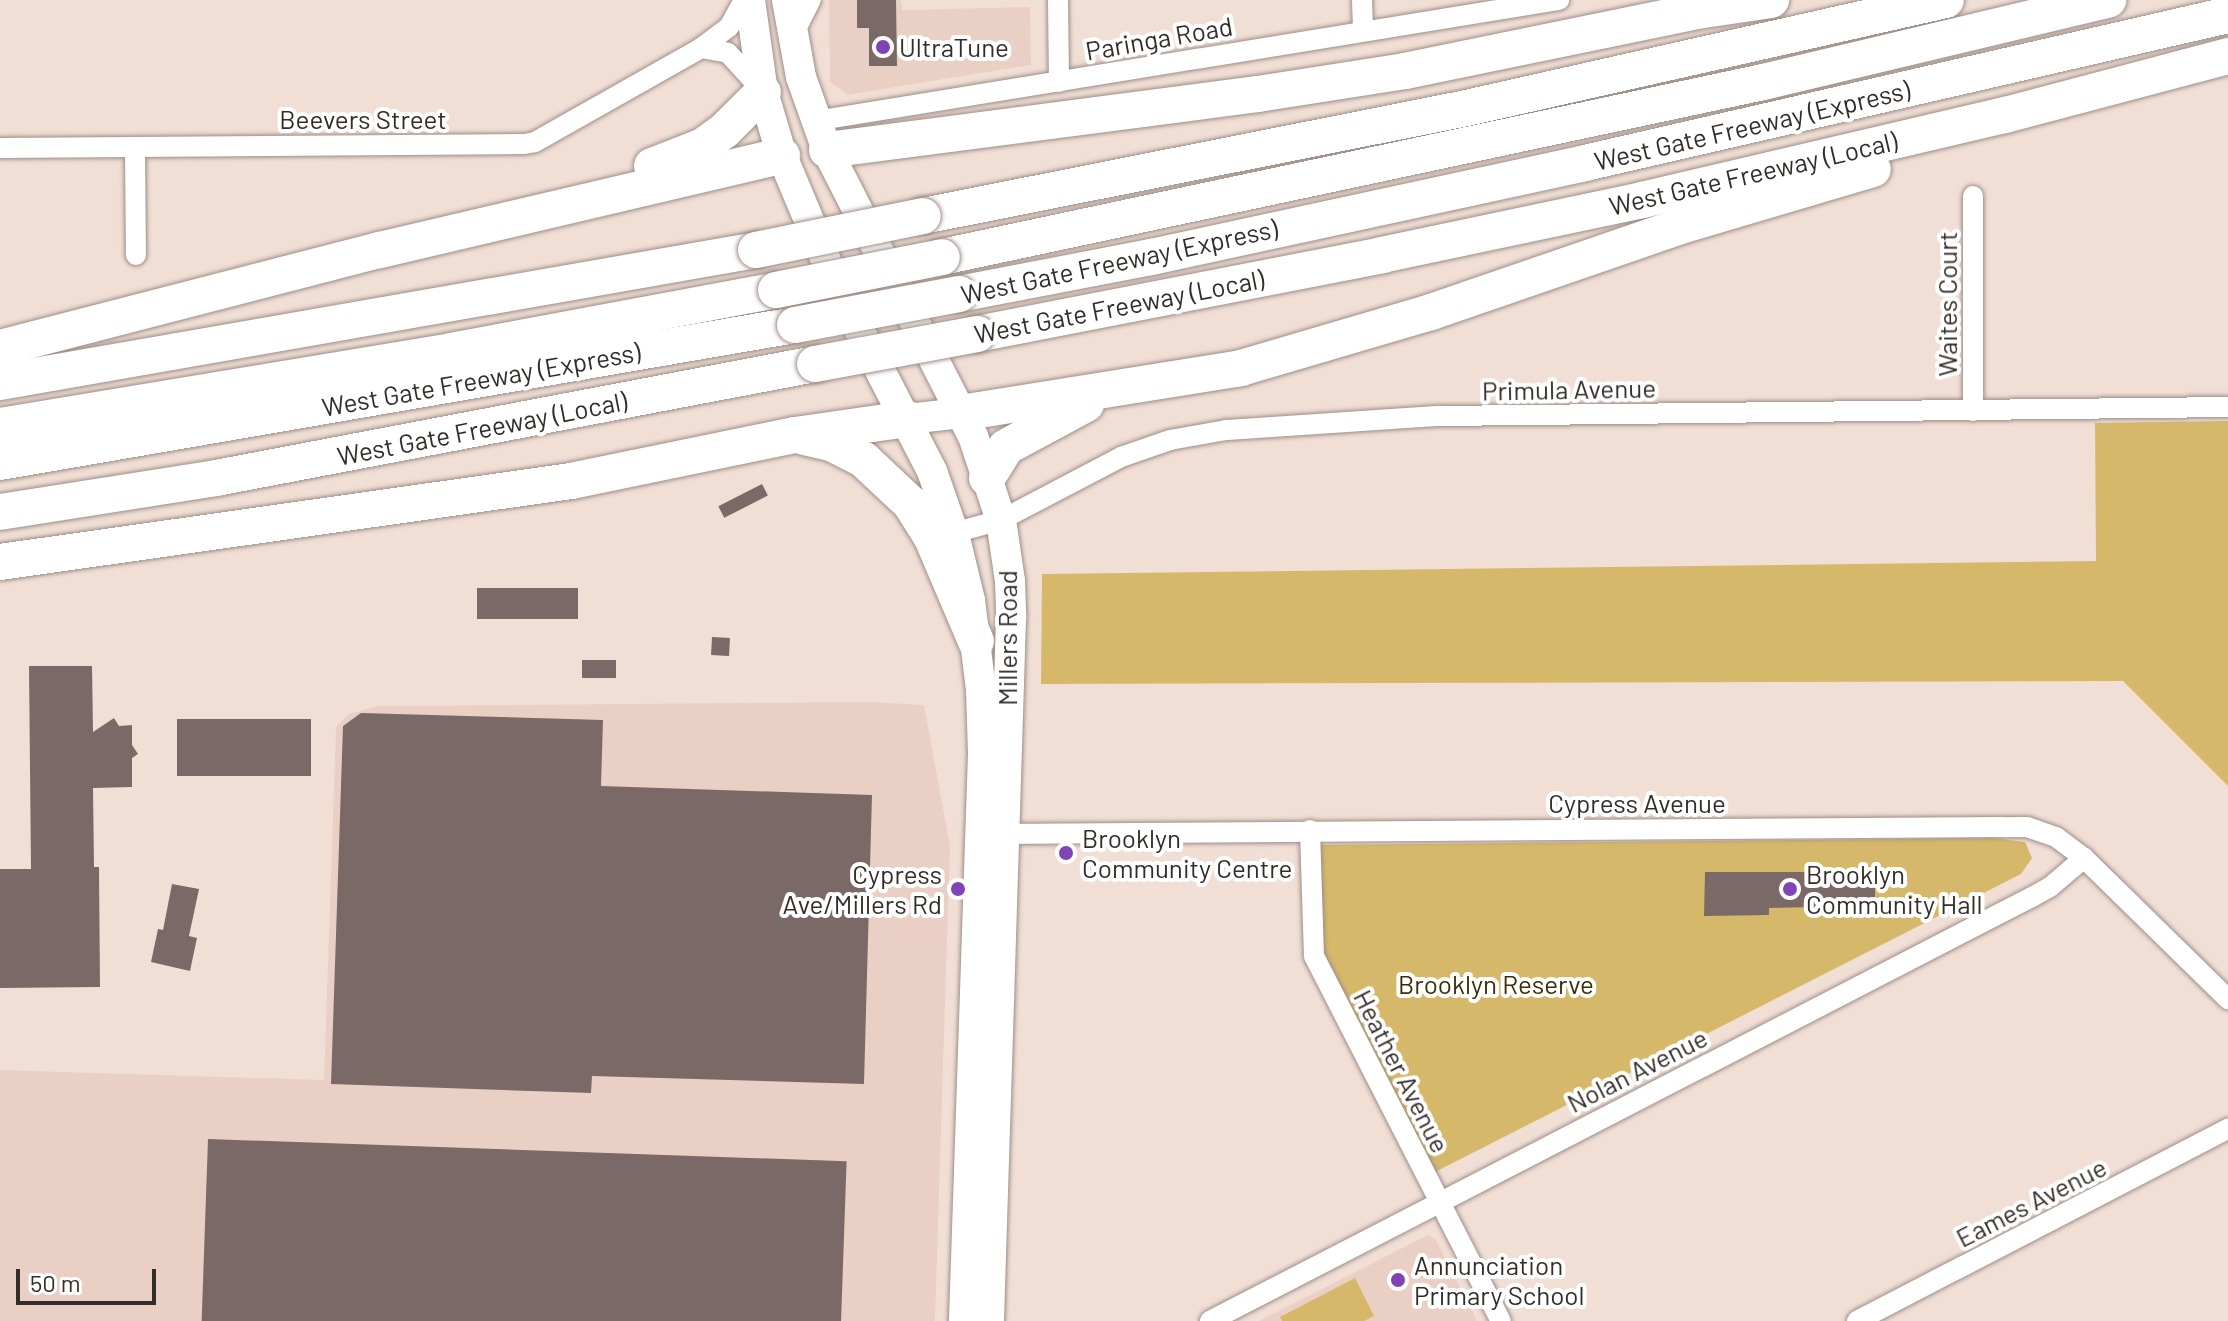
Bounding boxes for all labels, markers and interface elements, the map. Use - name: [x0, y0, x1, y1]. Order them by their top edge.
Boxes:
- street label: Paringa Road: [1083, 10, 1235, 66]
- place label: UltraTune: [899, 31, 1009, 63]
- marker: UltraTune: [874, 38, 892, 56]
- street label: West Gate Freeway (Express): [1591, 73, 1913, 177]
- street label: Beevers Street: [279, 103, 447, 135]
- street label: West Gate Freeway (Local): [1606, 125, 1900, 221]
- street label: West Gate Freeway (Express): [958, 212, 1280, 310]
- street label: Waites Court: [1931, 231, 1963, 377]
- street label: West Gate Freeway (Local): [971, 263, 1267, 349]
- street label: West Gate Freeway (Express): [319, 336, 643, 422]
- street label: Primula Avenue: [1482, 372, 1656, 406]
- street label: West Gate Freeway (Local): [334, 385, 630, 471]
- street label: Millers Road: [991, 570, 1023, 706]
- street label: Cypress Avenue: [1548, 787, 1726, 819]
- place label: Brooklyn Community Centre: [1082, 822, 1292, 884]
- marker: Brooklyn Community Centre: [1057, 844, 1075, 862]
- place label: Cypress Ave/Millers Rd: [783, 858, 942, 920]
- place label: Brooklyn Community Hall: [1806, 858, 1982, 920]
- marker: Cypress Ave/Millers Rd: [949, 880, 967, 898]
- marker: Brooklyn Community Hall: [1781, 880, 1799, 898]
- park label: Brooklyn Reserve: [1398, 968, 1594, 1000]
- street label: Heather Avenue: [1348, 984, 1456, 1158]
- street label: Nolan Avenue: [1562, 1021, 1712, 1119]
- street label: Eames Avenue: [1951, 1151, 2111, 1253]
- place label: Annunciation Primary School: [1414, 1249, 1585, 1310]
- scale bar: [20, 1253, 160, 1303]
- text: 50 m: [30, 1268, 81, 1297]
- marker: Annunciation Primary School: [1389, 1271, 1407, 1289]

